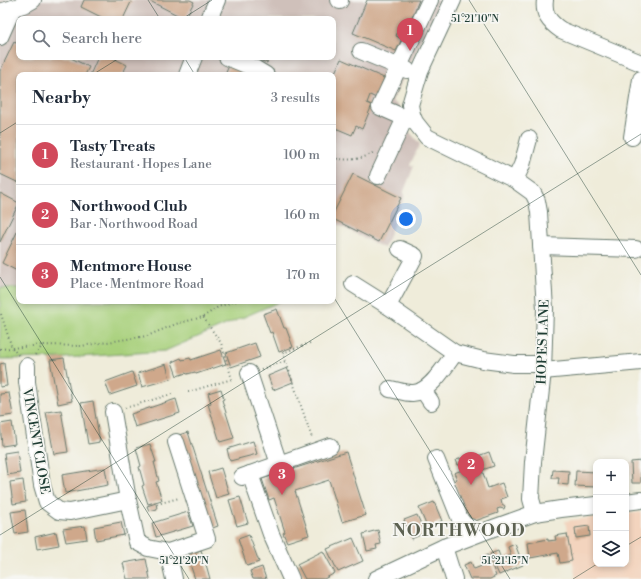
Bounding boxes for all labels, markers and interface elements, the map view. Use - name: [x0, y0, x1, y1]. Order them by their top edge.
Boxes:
- text: 51°21'10"N: [451, 13, 499, 25]
- search box: [16, 16, 336, 60]
- pin: 1: [397, 18, 423, 51]
- icon: search: [30, 27, 52, 49]
- text: Search here: [62, 29, 142, 48]
- text: Nearby: [32, 87, 91, 109]
- text: 3 results: [271, 90, 320, 106]
- text: Tasty Treats: [70, 137, 155, 156]
- text: 1: [42, 147, 48, 163]
- text: 100 m: [284, 147, 320, 163]
- text: Restaurant · Hopes Lane: [70, 156, 212, 172]
- text: Northwood Club: [70, 197, 187, 216]
- text: 2: [41, 207, 49, 223]
- text: 160 m: [284, 207, 320, 223]
- your location: [396, 209, 416, 229]
- text: Bar · Northwood Road: [70, 216, 198, 232]
- text: Mentmore House: [70, 257, 192, 276]
- text: 3: [41, 267, 49, 283]
- text: 170 m: [286, 267, 320, 283]
- text: Place · Mentmore Road: [70, 276, 204, 292]
- street label: HOPES LANE: [534, 299, 552, 385]
- street label: VINCENT CLOSE: [19, 386, 53, 495]
- pin: 2: [458, 452, 484, 485]
- map controls: [593, 459, 629, 567]
- button: +: [593, 459, 629, 495]
- pin: 3: [269, 462, 295, 495]
- button: −: [593, 495, 629, 531]
- district label: NORTHWOOD: [393, 520, 525, 542]
- button: layers: [593, 531, 629, 567]
- text: 51°21'20"N: [159, 555, 209, 567]
- text: 51°21'15"N: [481, 555, 529, 567]

